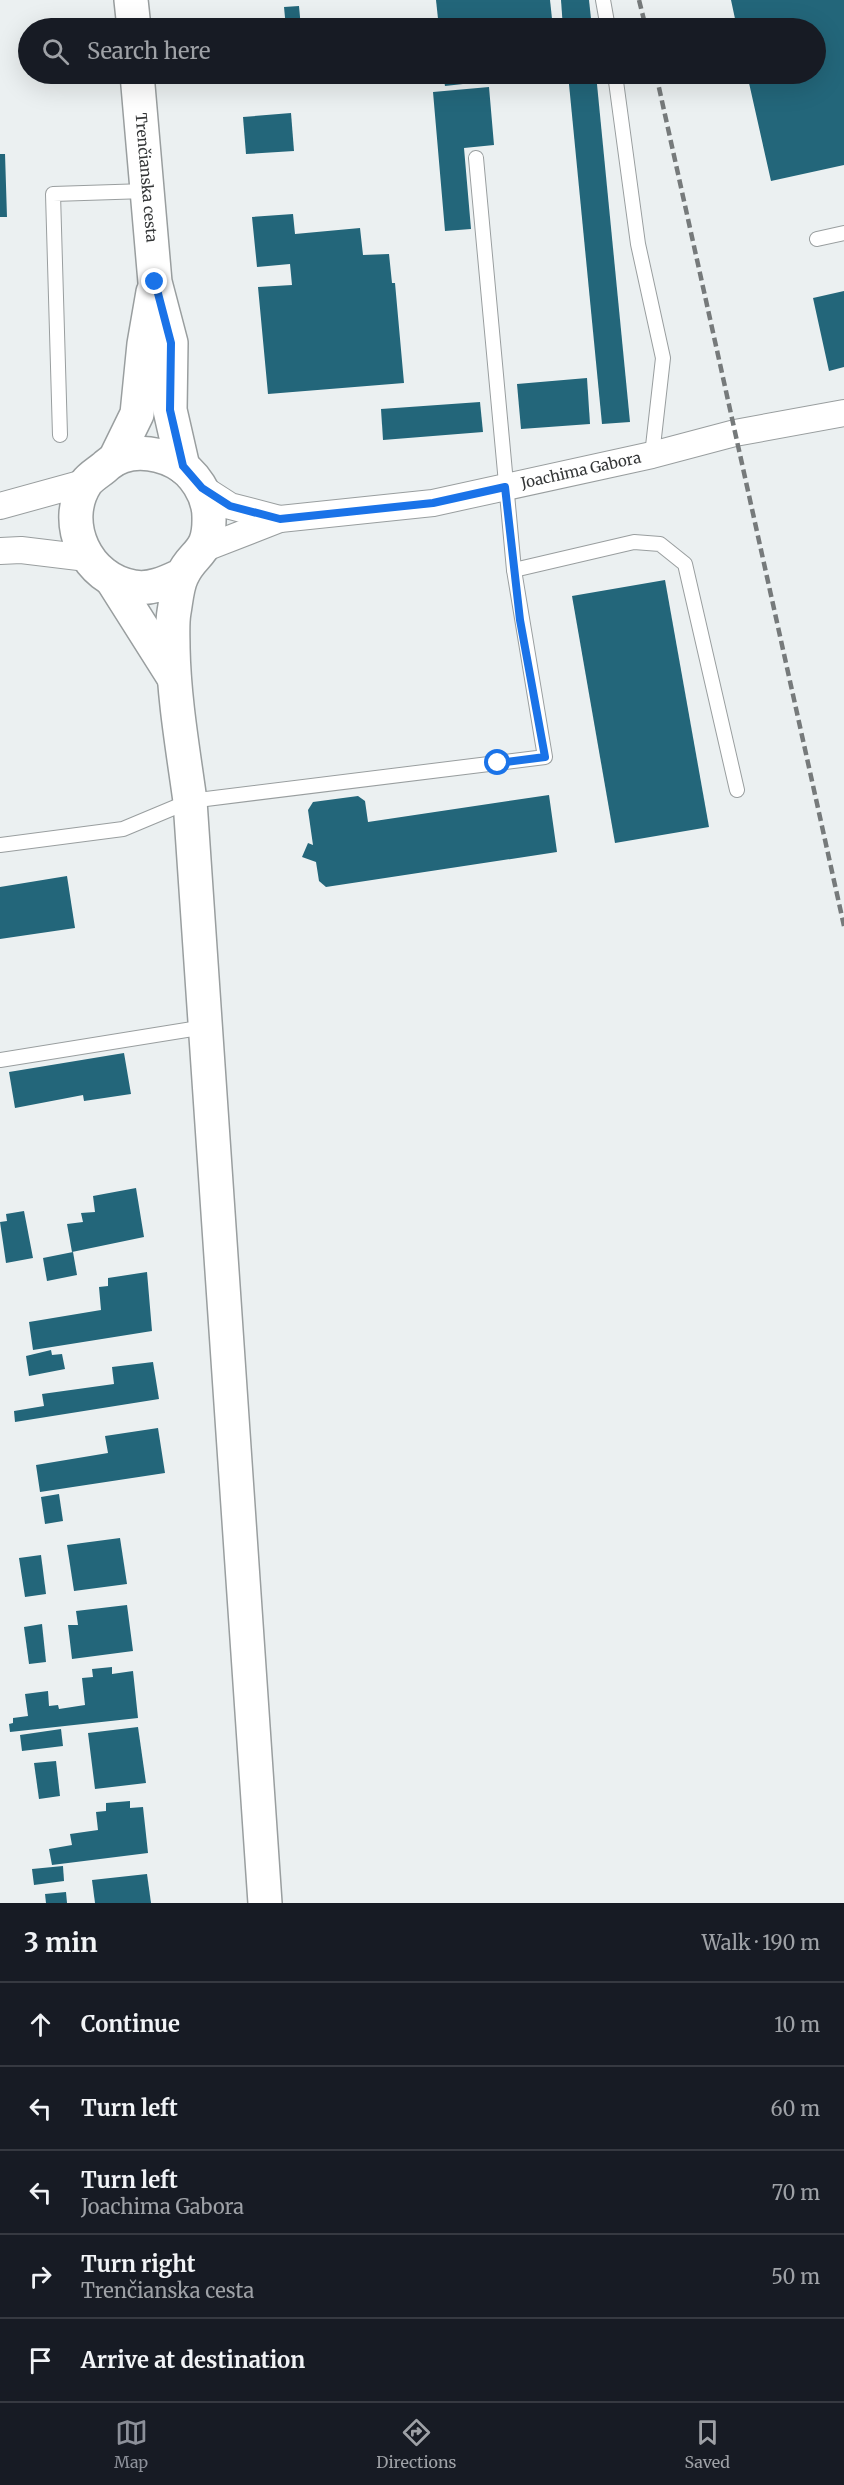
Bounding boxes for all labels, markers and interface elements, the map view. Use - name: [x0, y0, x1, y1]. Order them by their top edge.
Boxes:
- search box: [18, 18, 826, 84]
- icon: search: [39, 35, 72, 68]
- text: Search here: [87, 37, 210, 65]
- street label: Trenčianska cesta: [131, 112, 162, 243]
- route end: [141, 268, 167, 294]
- street label: Joachima Gabora: [518, 448, 643, 493]
- route start: [484, 749, 510, 775]
- text: 3 min: [24, 1926, 98, 1959]
- text: Walk · 190 m: [702, 1930, 820, 1955]
- icon: ahead: [24, 2008, 57, 2041]
- text: Continue: [81, 2010, 180, 2038]
- text: 10 m: [774, 2012, 820, 2037]
- icon: left: [24, 2092, 57, 2125]
- text: Turn left: [81, 2094, 178, 2122]
- text: 60 m: [770, 2096, 820, 2121]
- text: Turn left: [81, 2166, 178, 2194]
- icon: left: [24, 2176, 57, 2209]
- text: 70 m: [772, 2180, 820, 2205]
- text: Joachima Gabora: [81, 2194, 244, 2219]
- text: Turn right: [81, 2250, 195, 2278]
- icon: right: [24, 2260, 57, 2293]
- text: 50 m: [771, 2264, 820, 2289]
- text: Trenčianska cesta: [81, 2278, 254, 2303]
- icon: arrive: [24, 2344, 57, 2377]
- text: Arrive at destination: [81, 2346, 305, 2374]
- tab: Map: [114, 2416, 148, 2472]
- tab: Directions: [376, 2416, 456, 2472]
- tab: Saved: [685, 2416, 730, 2472]

